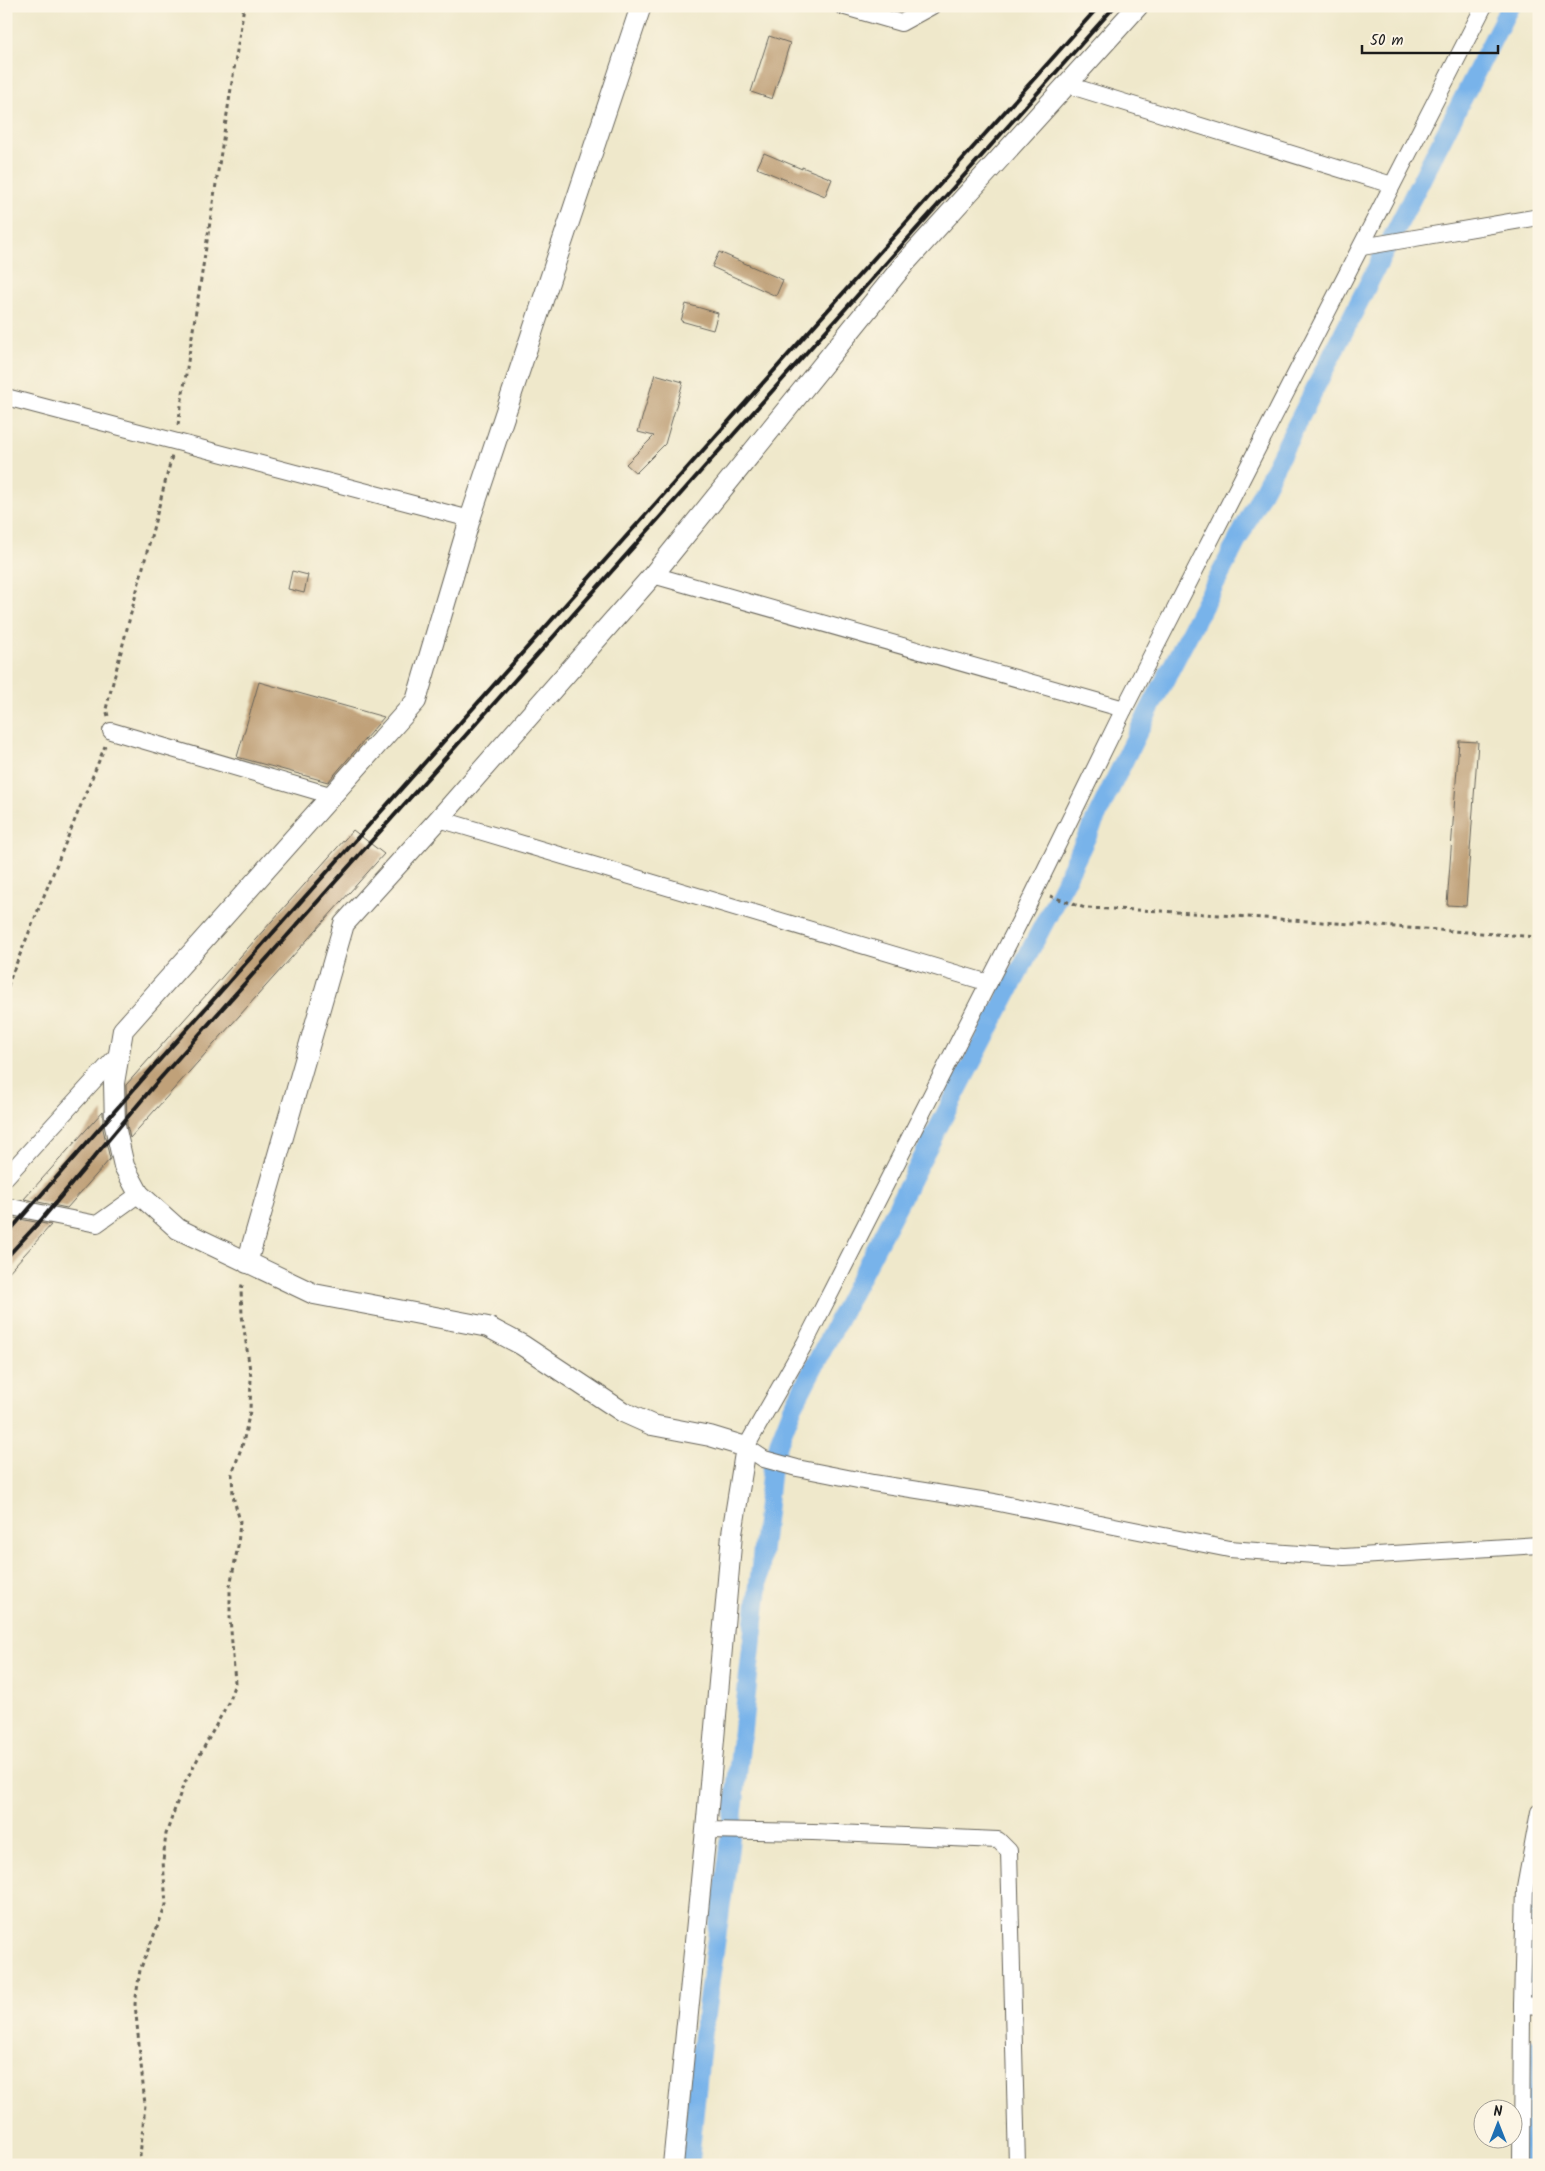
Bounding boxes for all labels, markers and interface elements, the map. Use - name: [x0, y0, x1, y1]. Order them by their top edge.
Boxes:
- scale bar: [1362, 22, 1499, 54]
- text: 50 m: [1370, 29, 1404, 53]
- north arrow: [1472, 2098, 1522, 2148]
- text: N: [1494, 2101, 1503, 2123]

